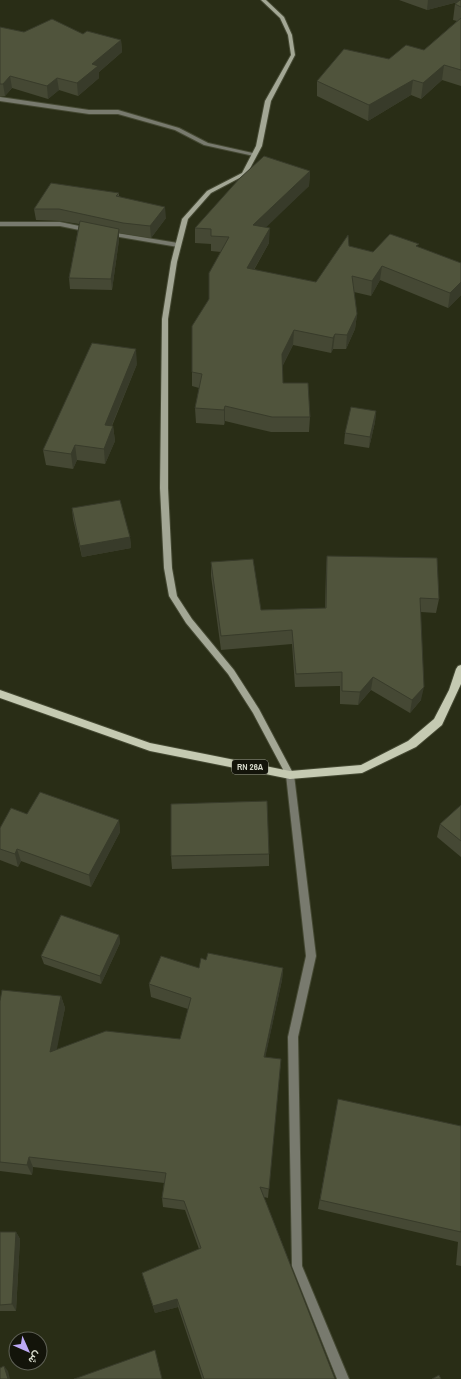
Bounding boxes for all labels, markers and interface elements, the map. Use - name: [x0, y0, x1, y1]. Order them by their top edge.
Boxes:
- road number: RN 26A: [232, 760, 268, 774]
- north arrow: [8, 1331, 48, 1371]
- text: ش: [25, 1348, 45, 1368]

